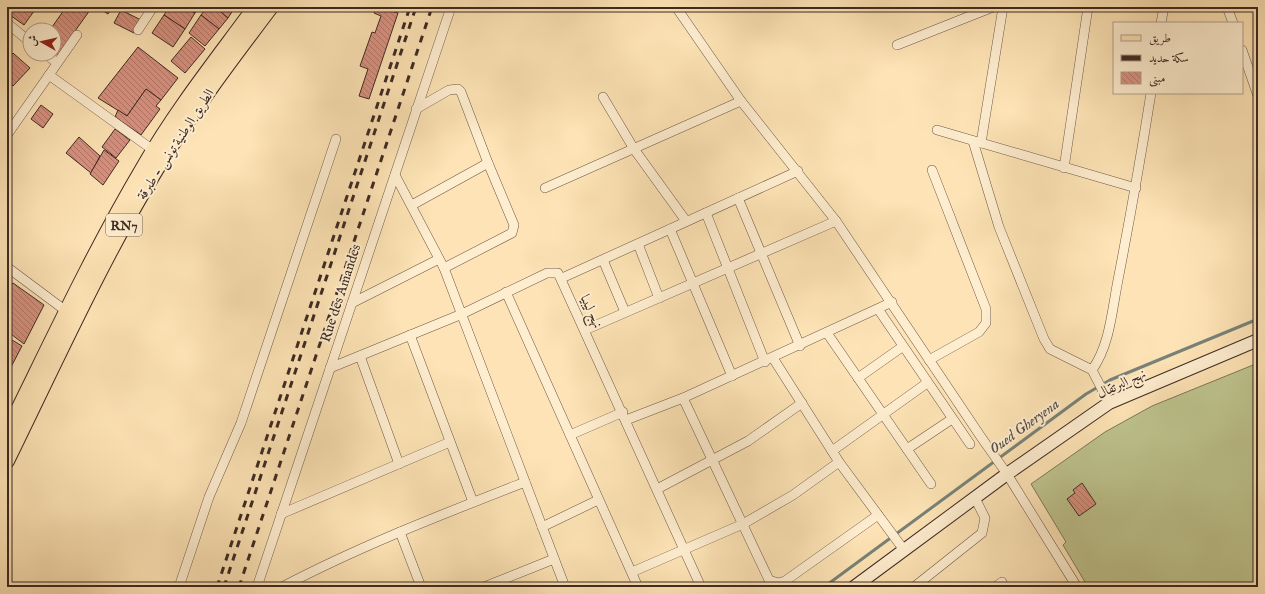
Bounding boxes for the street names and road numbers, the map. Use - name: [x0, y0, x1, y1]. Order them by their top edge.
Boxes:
- street label: الطريق الوطنية تونس - طبرقة: [133, 86, 219, 204]
- road number: RN7: [106, 214, 142, 236]
- street label: Rue des Amandes: [317, 242, 365, 344]
- street label: نهج ليبيا: [573, 292, 606, 332]
- street label: نهج البرتقال: [1094, 365, 1150, 406]

